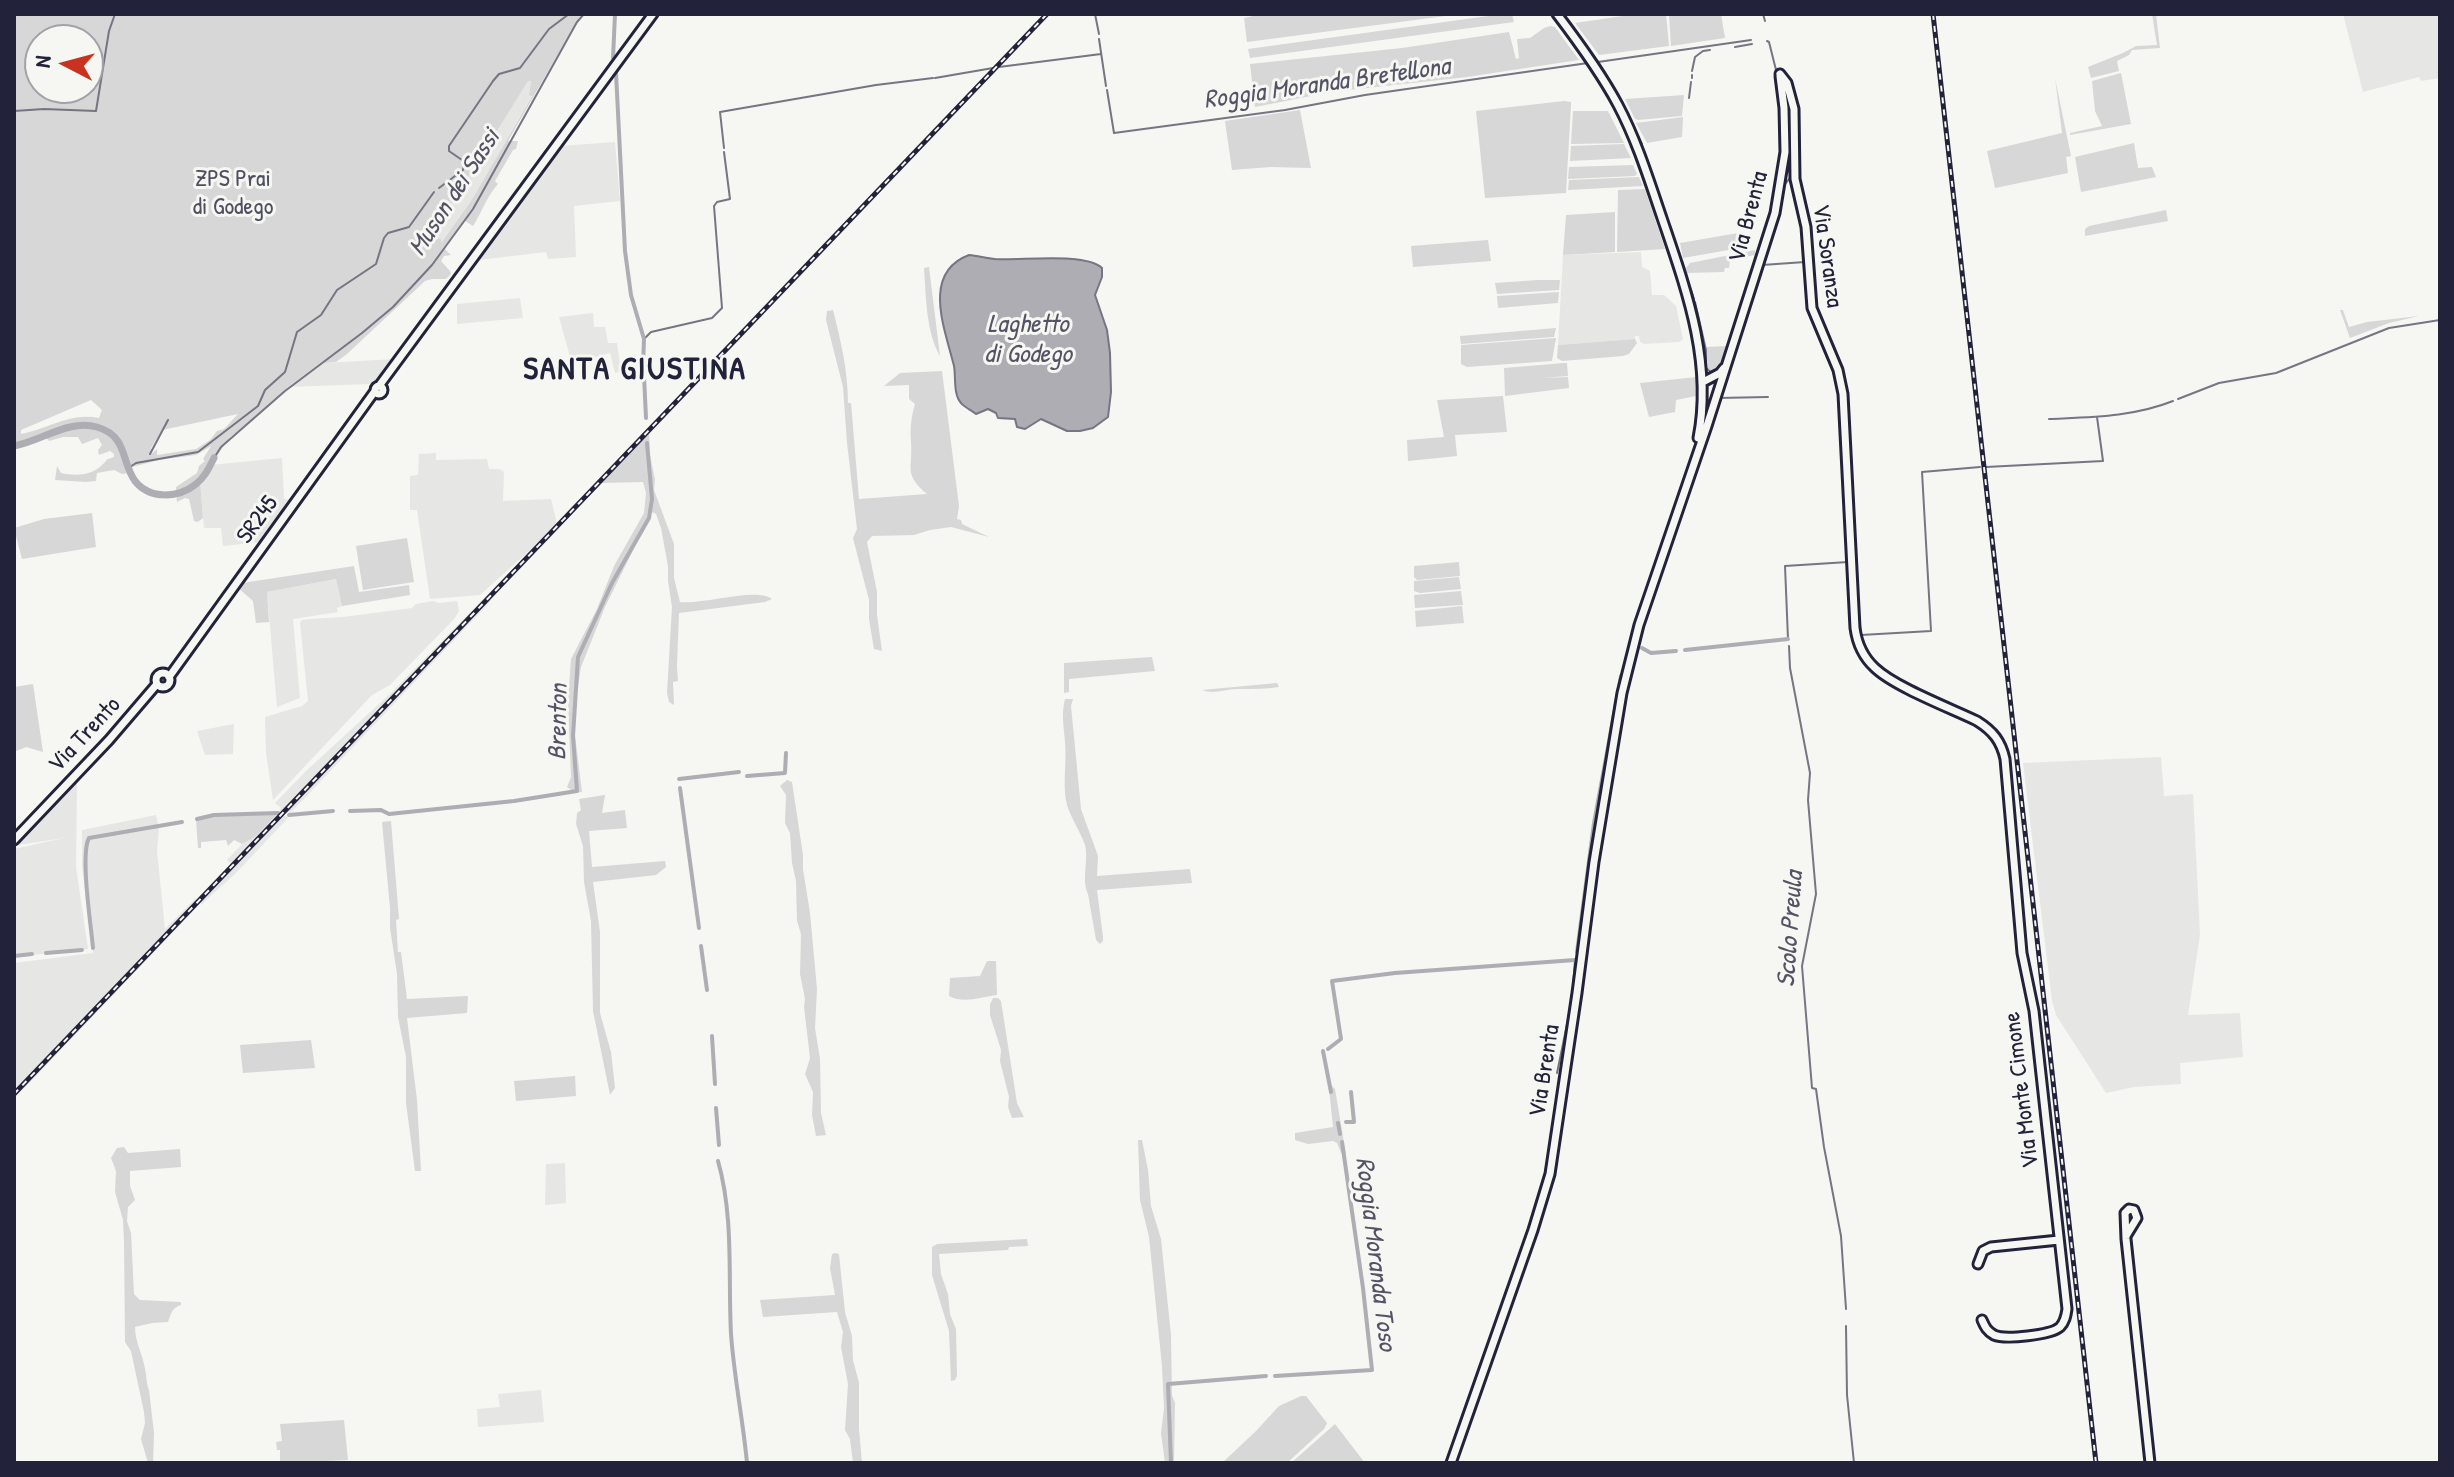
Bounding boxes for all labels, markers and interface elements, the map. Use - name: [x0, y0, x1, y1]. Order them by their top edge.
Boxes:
- north arrow: [24, 24, 104, 104]
- water label: Roggia Moranda Bretellona: [1202, 51, 1452, 117]
- text: N: [27, 54, 58, 69]
- water label: Muson dei Sassi: [403, 124, 507, 262]
- park label: ZPS Prai di Godego: [193, 166, 273, 222]
- street label: Via Brenta: [1723, 168, 1775, 266]
- street label: Via Soranza: [1806, 203, 1848, 309]
- water label: Laghetto di Godego: [984, 309, 1072, 370]
- district label: SANTA GIUSTINA: [523, 351, 747, 389]
- street label: SR245: [231, 490, 285, 550]
- water label: Brenton: [543, 684, 575, 760]
- street label: Via Trento: [43, 691, 127, 779]
- water label: Scolo Preula: [1771, 870, 1811, 988]
- street label: Via Monte Cimone: [1998, 1010, 2046, 1170]
- street label: Via Brenta: [1523, 1023, 1567, 1119]
- water label: Roggia Moranda Toso: [1348, 1155, 1402, 1353]

